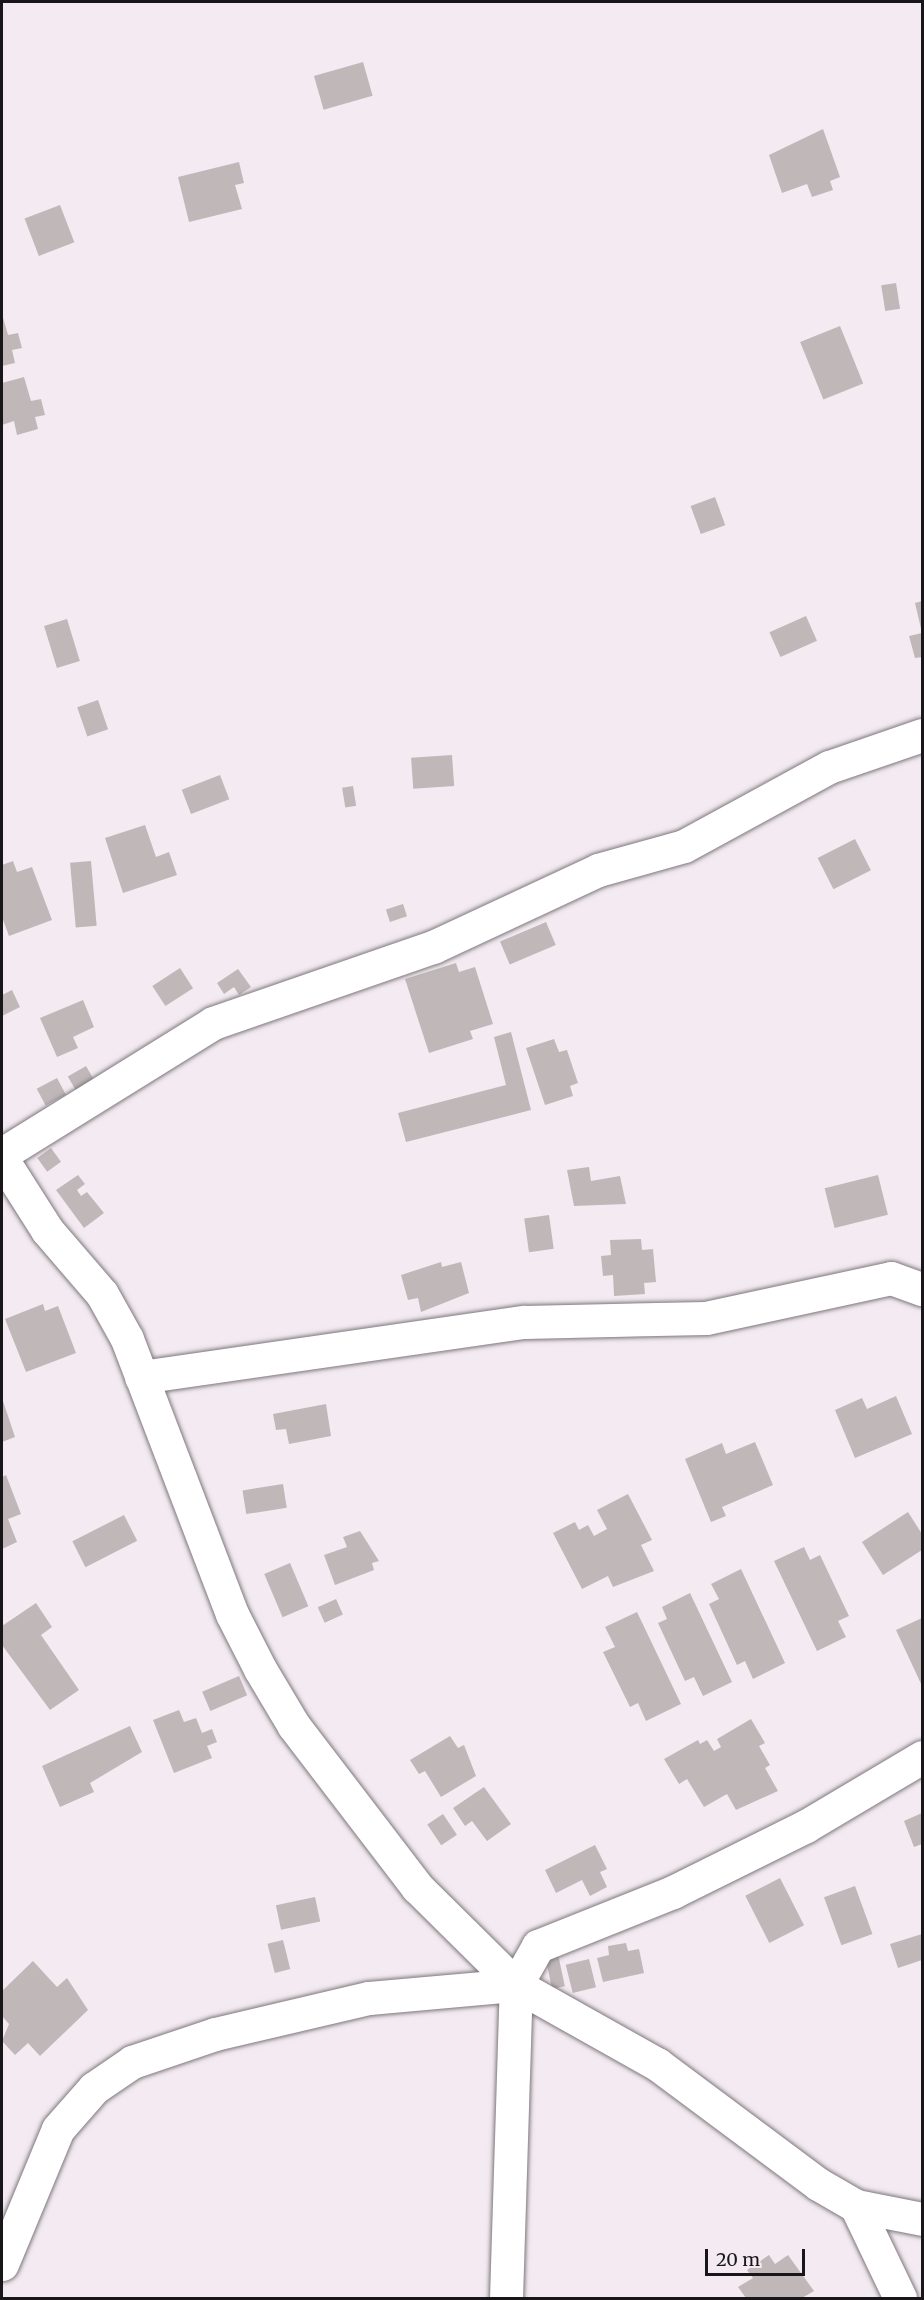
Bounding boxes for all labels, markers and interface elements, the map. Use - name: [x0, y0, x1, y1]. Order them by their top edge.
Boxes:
- scale bar: [708, 2237, 808, 2275]
- text: 20 m: [716, 2248, 760, 2271]

